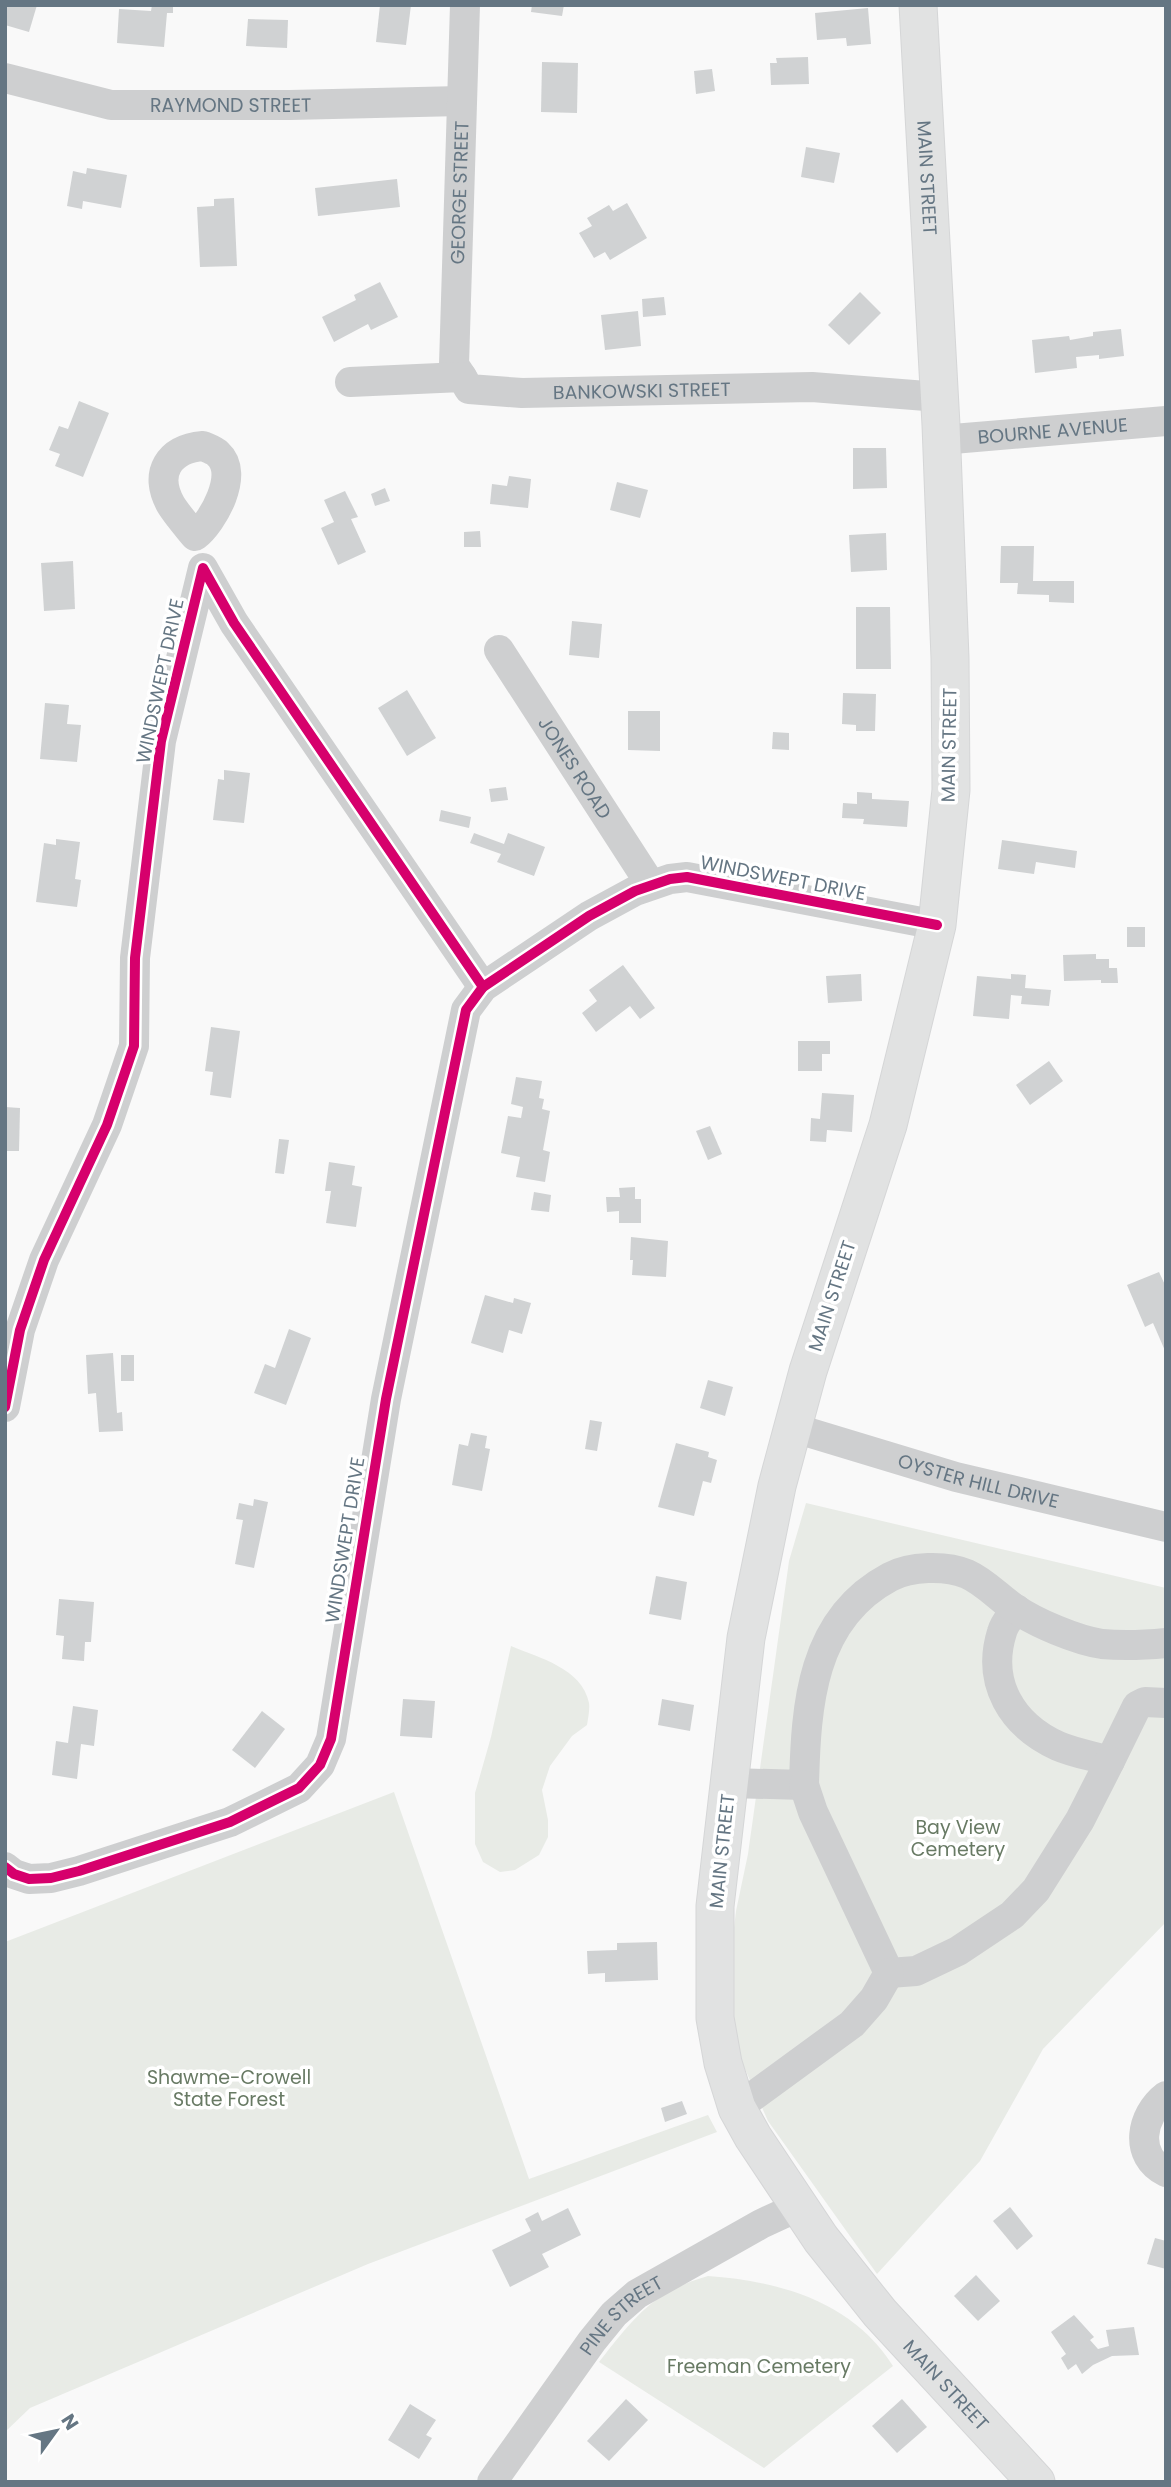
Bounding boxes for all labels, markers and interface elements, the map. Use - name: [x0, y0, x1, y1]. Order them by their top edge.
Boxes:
- street label: RAYMOND STREET: [150, 91, 312, 119]
- street label: GEORGE STREET: [444, 120, 475, 265]
- street label: MAIN STREET: [911, 120, 944, 236]
- street label: BANKOWSKI STREET: [553, 375, 731, 406]
- street label: BOURNE AVENUE: [976, 411, 1129, 450]
- street label: WINDSWEPT DRIVE: [129, 596, 191, 766]
- street label: MAIN STREET: [934, 687, 964, 803]
- street label: JONES ROAD: [532, 711, 618, 824]
- street label: WINDSWEPT DRIVE: [698, 849, 868, 907]
- street label: MAIN STREET: [801, 1237, 863, 1355]
- street label: OYSTER HILL DRIVE: [895, 1447, 1062, 1515]
- street label: WINDSWEPT DRIVE: [319, 1455, 371, 1625]
- street label: MAIN STREET: [703, 1792, 741, 1910]
- park label: Bay View Cemetery: [911, 1814, 1005, 1863]
- park label: Shawme-Crowell State Forest: [147, 2064, 311, 2113]
- street label: PINE STREET: [573, 2269, 667, 2360]
- street label: MAIN STREET: [897, 2333, 995, 2436]
- park label: Freeman Cemetery: [667, 2353, 851, 2380]
- north arrow: [21, 2396, 91, 2466]
- text: N: [55, 2409, 85, 2435]

